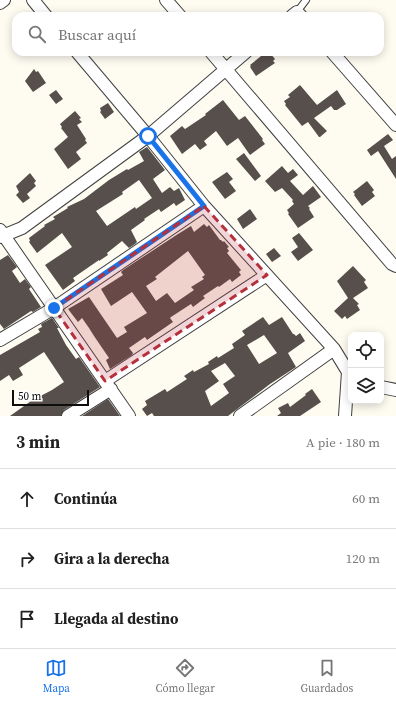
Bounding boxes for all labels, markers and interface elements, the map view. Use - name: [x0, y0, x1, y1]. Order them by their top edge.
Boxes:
- search box: [12, 12, 384, 56]
- icon: search: [26, 23, 48, 45]
- text: Buscar aquí: [58, 24, 136, 45]
- route start: [139, 127, 157, 145]
- route end: [45, 299, 63, 317]
- map controls: [348, 332, 384, 404]
- button: locate: [348, 332, 384, 368]
- button: layers: [348, 368, 384, 404]
- scale bar: [12, 388, 89, 407]
- text: 50 m: [18, 389, 41, 404]
- text: 3 min: [16, 430, 60, 454]
- text: A pie · 180 m: [306, 434, 380, 451]
- icon: ahead: [16, 488, 38, 510]
- text: Continúa: [54, 488, 117, 509]
- text: 60 m: [352, 490, 380, 507]
- icon: right: [16, 548, 38, 570]
- text: Gira a la derecha: [54, 548, 169, 569]
- text: 120 m: [346, 550, 380, 567]
- icon: arrive: [16, 608, 38, 630]
- text: Llegada al destino: [54, 608, 179, 629]
- tab: Mapa: [43, 657, 70, 696]
- tab: Cómo llegar: [155, 657, 215, 696]
- tab: Guardados: [300, 657, 353, 696]

